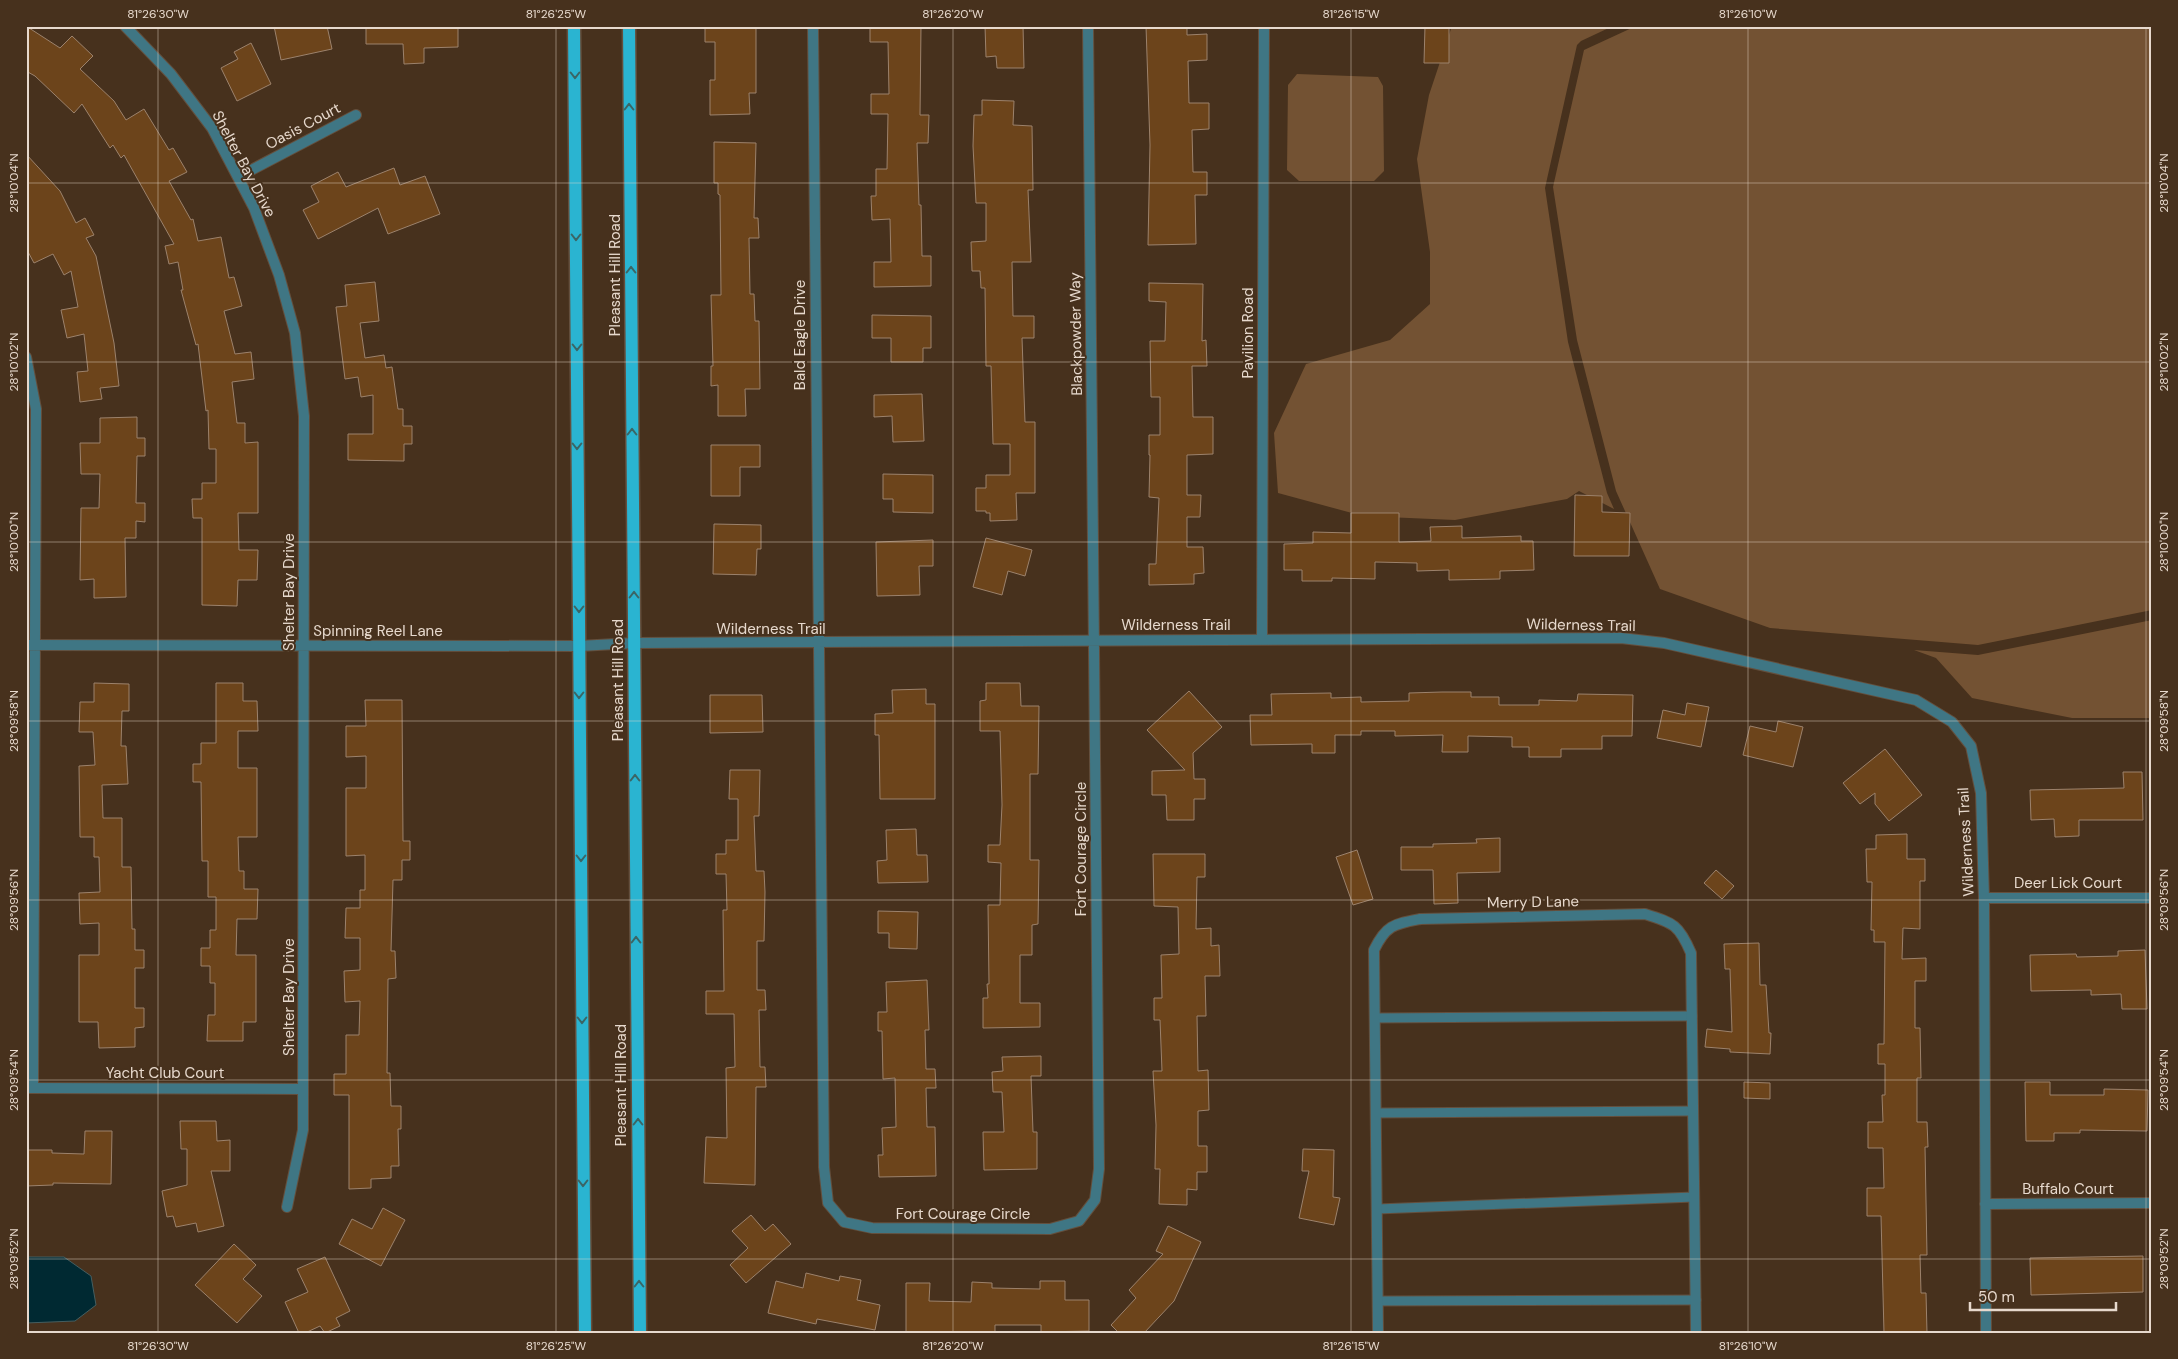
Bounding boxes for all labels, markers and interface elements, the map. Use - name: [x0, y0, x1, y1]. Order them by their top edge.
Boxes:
- text: 81°26'30"W: [127, 6, 189, 22]
- text: 81°26'25"W: [526, 6, 587, 22]
- text: 81°26'20"W: [922, 6, 984, 22]
- text: 81°26'15"W: [1322, 6, 1380, 22]
- text: 81°26'10"W: [1719, 6, 1778, 22]
- one-way arrow: [570, 72, 580, 79]
- street label: Oasis Court: [262, 98, 344, 154]
- one-way arrow: [624, 103, 635, 111]
- street label: Shelter Bay Drive: [208, 107, 280, 221]
- text: 28°10'04"N: [6, 153, 22, 213]
- text: 28°10'04"N: [2156, 153, 2172, 213]
- street label: Pleasant Hill Road: [605, 214, 625, 336]
- one-way arrow: [571, 234, 581, 242]
- one-way arrow: [626, 265, 636, 273]
- street label: Blackpowder Way: [1065, 271, 1087, 396]
- street label: Bald Eagle Drive: [790, 280, 810, 390]
- street label: Pavilion Road: [1238, 287, 1258, 379]
- text: 28°10'02"N: [6, 333, 22, 391]
- text: 28°10'02"N: [2156, 333, 2172, 391]
- one-way arrow: [572, 343, 582, 351]
- one-way arrow: [627, 428, 637, 436]
- one-way arrow: [572, 442, 583, 450]
- text: 28°10'00"N: [6, 512, 22, 572]
- text: 28°10'00"N: [2156, 512, 2172, 572]
- street label: Shelter Bay Drive: [279, 533, 299, 651]
- one-way arrow: [629, 590, 639, 598]
- one-way arrow: [574, 605, 584, 613]
- street label: Wilderness Trail: [1526, 614, 1636, 636]
- street label: Wilderness Trail: [1121, 615, 1231, 635]
- street label: Pleasant Hill Road: [608, 619, 628, 741]
- street label: Wilderness Trail: [716, 619, 826, 639]
- street label: Spinning Reel Lane: [313, 621, 443, 641]
- text: 28°09'58"N: [6, 690, 22, 752]
- text: 28°09'58"N: [2156, 690, 2172, 752]
- one-way arrow: [574, 691, 585, 699]
- one-way arrow: [630, 774, 640, 782]
- street label: Fort Courage Circle: [1071, 782, 1091, 916]
- street label: Wilderness Trail: [1953, 787, 1979, 897]
- one-way arrow: [576, 854, 586, 862]
- text: 28°09'56"N: [6, 869, 22, 931]
- text: 28°09'56"N: [2156, 869, 2172, 931]
- street label: Deer Lick Court: [2014, 873, 2122, 893]
- street label: Merry D Lane: [1487, 891, 1579, 913]
- one-way arrow: [631, 936, 642, 944]
- street label: Shelter Bay Drive: [279, 938, 299, 1056]
- one-way arrow: [577, 1016, 587, 1024]
- street label: Pleasant Hill Road: [611, 1024, 631, 1146]
- text: 28°09'54"N: [6, 1049, 22, 1111]
- text: 28°09'54"N: [2156, 1049, 2172, 1111]
- street label: Yacht Club Court: [106, 1063, 224, 1083]
- one-way arrow: [633, 1117, 643, 1125]
- one-way arrow: [578, 1179, 589, 1187]
- street label: Buffalo Court: [2022, 1179, 2114, 1199]
- street label: Fort Courage Circle: [896, 1204, 1030, 1224]
- text: 28°09'52"N: [6, 1228, 22, 1290]
- text: 28°09'52"N: [2156, 1228, 2172, 1290]
- scale bar: [1970, 1279, 2117, 1311]
- one-way arrow: [634, 1280, 645, 1288]
- text: 50 m: [1978, 1287, 2015, 1307]
- text: 81°26'30"W: [127, 1338, 189, 1354]
- text: 81°26'25"W: [526, 1338, 587, 1354]
- text: 81°26'20"W: [922, 1338, 984, 1354]
- text: 81°26'15"W: [1322, 1338, 1380, 1354]
- text: 81°26'10"W: [1719, 1338, 1778, 1354]

